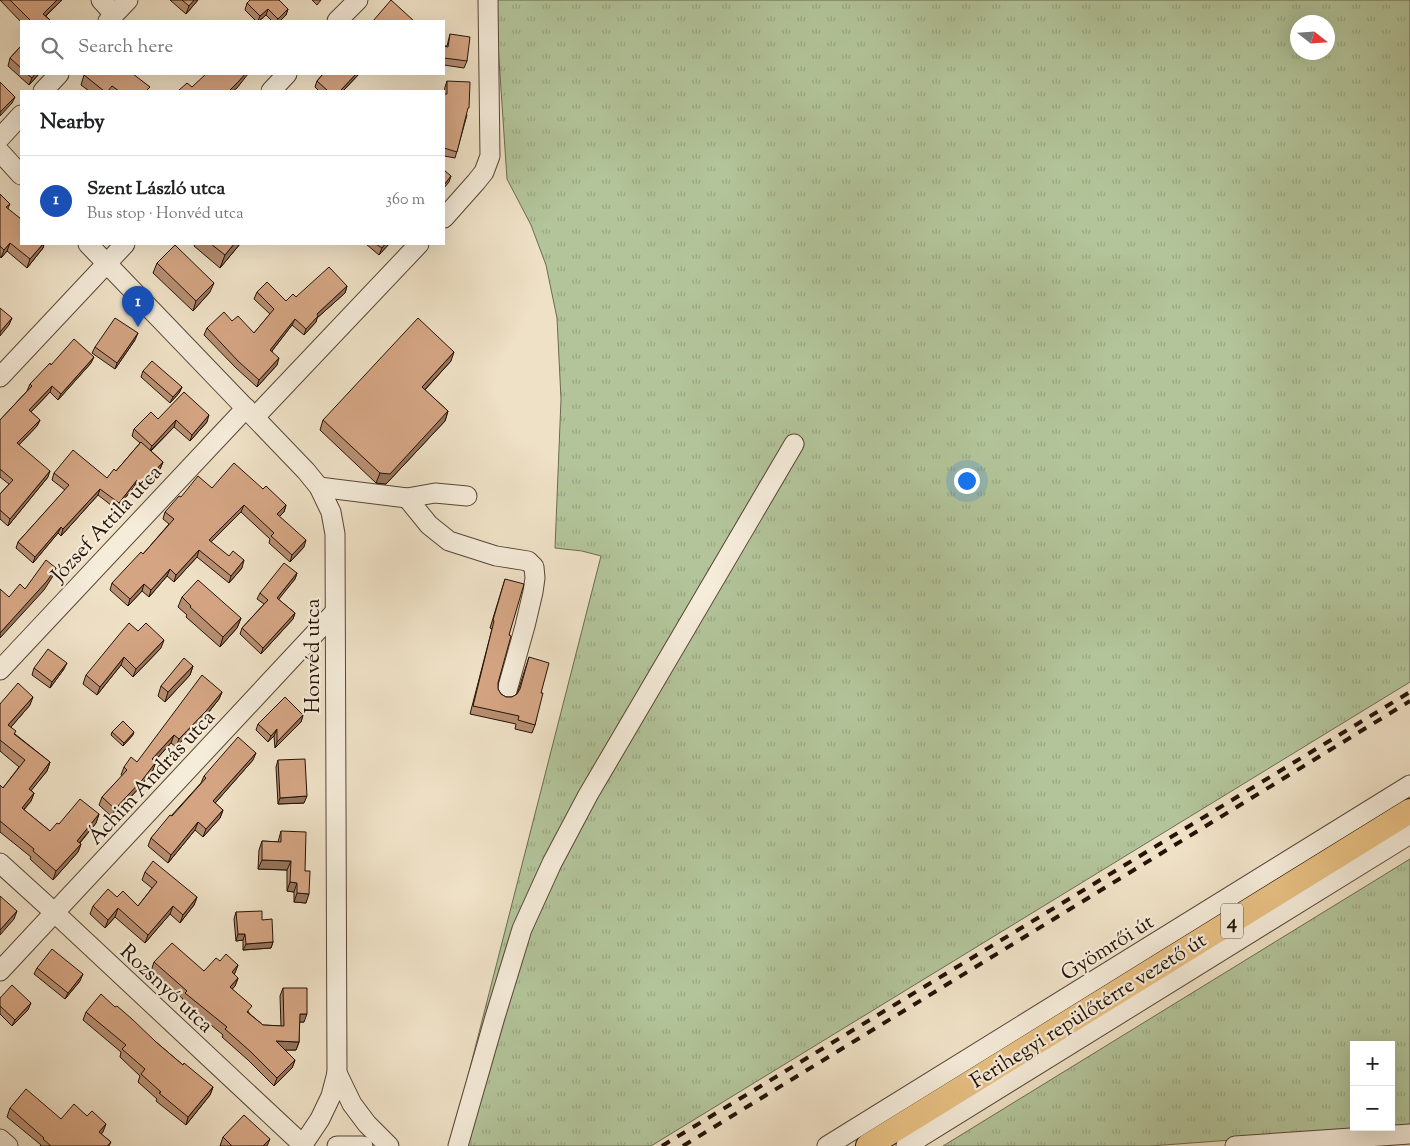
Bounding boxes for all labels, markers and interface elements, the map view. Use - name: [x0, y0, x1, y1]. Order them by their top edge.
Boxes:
- north arrow: [1290, 15, 1335, 60]
- search box: [20, 20, 445, 75]
- icon: search: [38, 34, 66, 62]
- text: Search here: [78, 34, 173, 61]
- text: Nearby: [40, 108, 105, 138]
- text: Szent László utca: [87, 176, 225, 203]
- text: 1: [53, 189, 59, 212]
- text: 360 m: [386, 189, 425, 212]
- text: Bus stop · Honvéd utca: [87, 203, 244, 226]
- pin: 1: [122, 286, 154, 327]
- street label: József Attila utca: [44, 459, 170, 591]
- your location: [954, 468, 980, 494]
- street label: Honvéd utca: [299, 598, 329, 713]
- street label: Áchim András utca: [82, 704, 223, 853]
- road number: 4: [1221, 904, 1243, 938]
- street label: Gyömrői út: [1056, 908, 1161, 989]
- street label: Ferihegyi repülőtérre vezető út: [965, 927, 1213, 1097]
- street label: Rozsnyó utca: [112, 938, 219, 1041]
- map controls: [1350, 1041, 1395, 1131]
- button: +: [1350, 1041, 1395, 1086]
- button: −: [1350, 1086, 1395, 1131]

